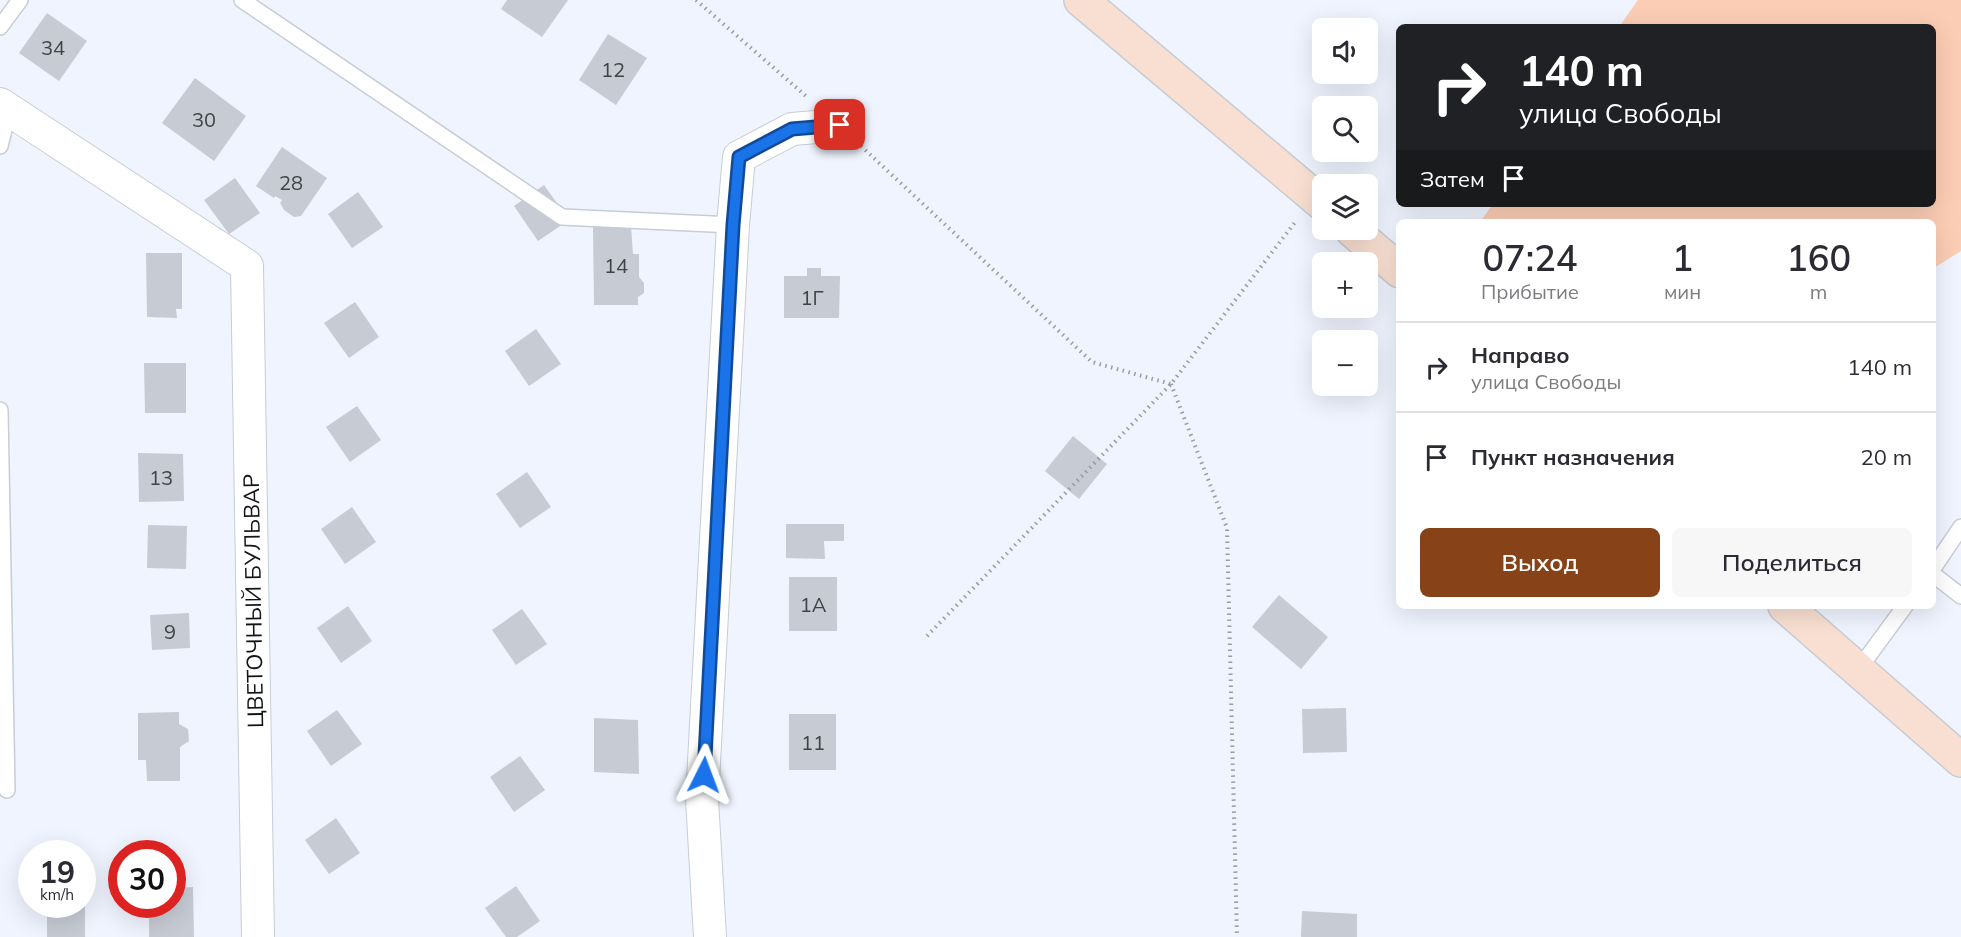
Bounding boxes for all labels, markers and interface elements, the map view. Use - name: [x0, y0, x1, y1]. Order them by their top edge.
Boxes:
- map controls: [1312, 18, 1378, 396]
- button: sound: [1312, 18, 1378, 84]
- house number: 34: [41, 35, 65, 60]
- text: 140 m: [1519, 44, 1644, 97]
- icon: right: [1420, 48, 1498, 126]
- house number: 12: [601, 57, 625, 82]
- button: search: [1312, 96, 1378, 162]
- text: улица Свободы: [1519, 96, 1722, 130]
- pin: [814, 99, 865, 150]
- house number: 30: [192, 107, 216, 132]
- icon: arrive: [823, 108, 856, 141]
- icon: arrive: [1497, 162, 1530, 195]
- text: Затем: [1420, 165, 1485, 193]
- house number: 28: [279, 170, 303, 195]
- button: layers: [1312, 174, 1378, 240]
- text: 07:24: [1482, 235, 1577, 280]
- text: 1: [1672, 235, 1693, 280]
- text: 160: [1786, 235, 1851, 280]
- button: +: [1312, 252, 1378, 318]
- house number: 14: [604, 253, 628, 278]
- text: Прибытие: [1481, 279, 1579, 304]
- text: мин: [1664, 279, 1701, 304]
- text: m: [1810, 279, 1827, 304]
- house number: 1Г: [800, 285, 824, 310]
- button: −: [1312, 330, 1378, 396]
- text: Направо: [1471, 341, 1569, 369]
- icon: right: [1420, 351, 1453, 384]
- text: 140 m: [1847, 353, 1912, 381]
- text: улица Свободы: [1471, 369, 1621, 394]
- icon: arrive: [1420, 441, 1453, 474]
- text: Пункт назначения: [1471, 443, 1675, 471]
- text: 20 m: [1861, 443, 1912, 471]
- house number: 13: [149, 465, 173, 490]
- street label: ЦВЕТОЧНЫЙ БУЛЬВАР: [237, 474, 269, 728]
- button: Выход: [1420, 528, 1660, 597]
- button: Поделиться: [1672, 528, 1912, 597]
- house number: 1А: [800, 592, 827, 617]
- house number: 9: [164, 619, 176, 644]
- house number: 11: [801, 730, 825, 755]
- position arrow: [672, 743, 736, 807]
- speed limit sign: 30: [108, 840, 186, 918]
- text: 19: [39, 853, 75, 891]
- text: km/h: [40, 885, 74, 904]

